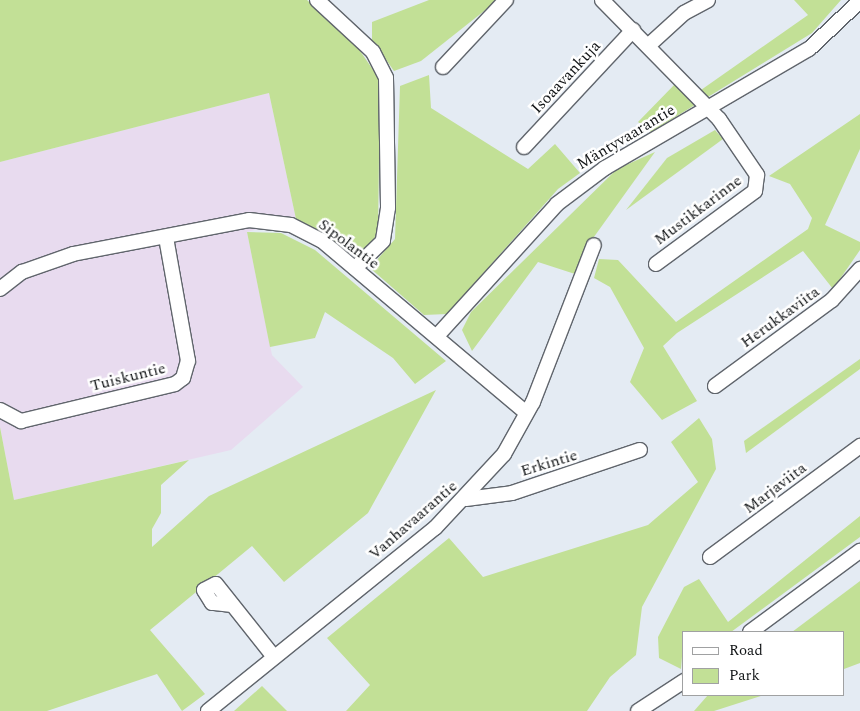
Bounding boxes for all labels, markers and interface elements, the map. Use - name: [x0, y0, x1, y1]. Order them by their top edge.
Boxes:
- street label: Isoaavankuja: [527, 36, 605, 118]
- street label: Mäntyvaarantie: [573, 100, 679, 174]
- street label: Mustikkarinne: [650, 171, 746, 249]
- street label: Sipolantie: [315, 215, 383, 273]
- street label: Herukkaviita: [737, 282, 823, 352]
- street label: Tuiskuntie: [88, 358, 168, 396]
- street label: Erkintie: [518, 445, 580, 481]
- street label: Marjaviita: [740, 458, 810, 518]
- street label: Vanhavaarantie: [365, 476, 461, 564]
- legend: [682, 631, 845, 696]
- text: Road: [729, 639, 763, 662]
- text: Park: [729, 664, 760, 687]

